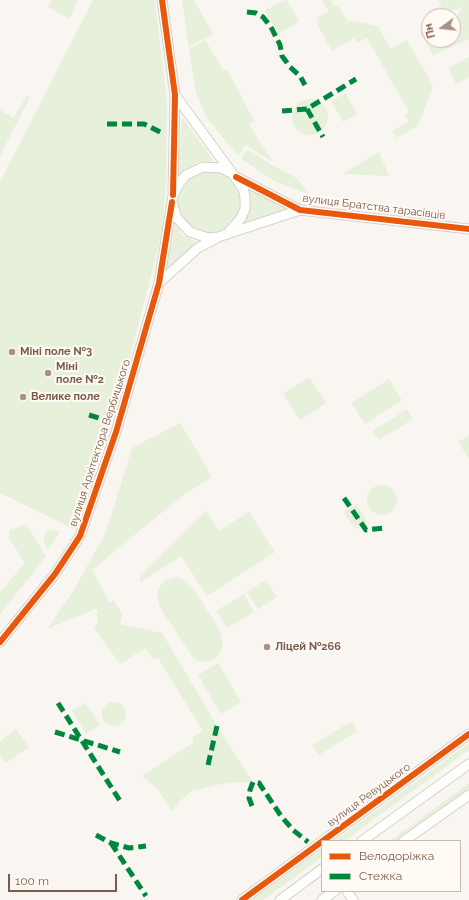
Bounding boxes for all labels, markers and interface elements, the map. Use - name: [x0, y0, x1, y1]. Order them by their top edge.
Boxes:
- north arrow: [421, 8, 461, 48]
- text: Пн: [422, 22, 438, 40]
- street label: вулиця Братства тарасівців: [302, 192, 446, 222]
- place label: Міні поле №3: [20, 345, 92, 359]
- marker: Міні поле №3: [7, 347, 17, 357]
- street label: вулиця Архітектора Вербицького: [67, 358, 133, 528]
- place label: Міні поле №2: [56, 360, 104, 386]
- marker: Міні поле №2: [43, 368, 53, 378]
- place label: Велике поле: [31, 390, 100, 404]
- marker: Велике поле: [18, 392, 28, 402]
- place label: Ліцей №266: [275, 640, 341, 654]
- marker: Ліцей №266: [262, 642, 272, 652]
- street label: вулиця Ревуцького: [325, 760, 413, 830]
- legend: [321, 840, 461, 892]
- text: Велодоріжка: [359, 849, 434, 863]
- scale bar: [10, 866, 119, 892]
- text: Стежка: [359, 869, 402, 883]
- text: 100 m: [15, 874, 49, 888]

